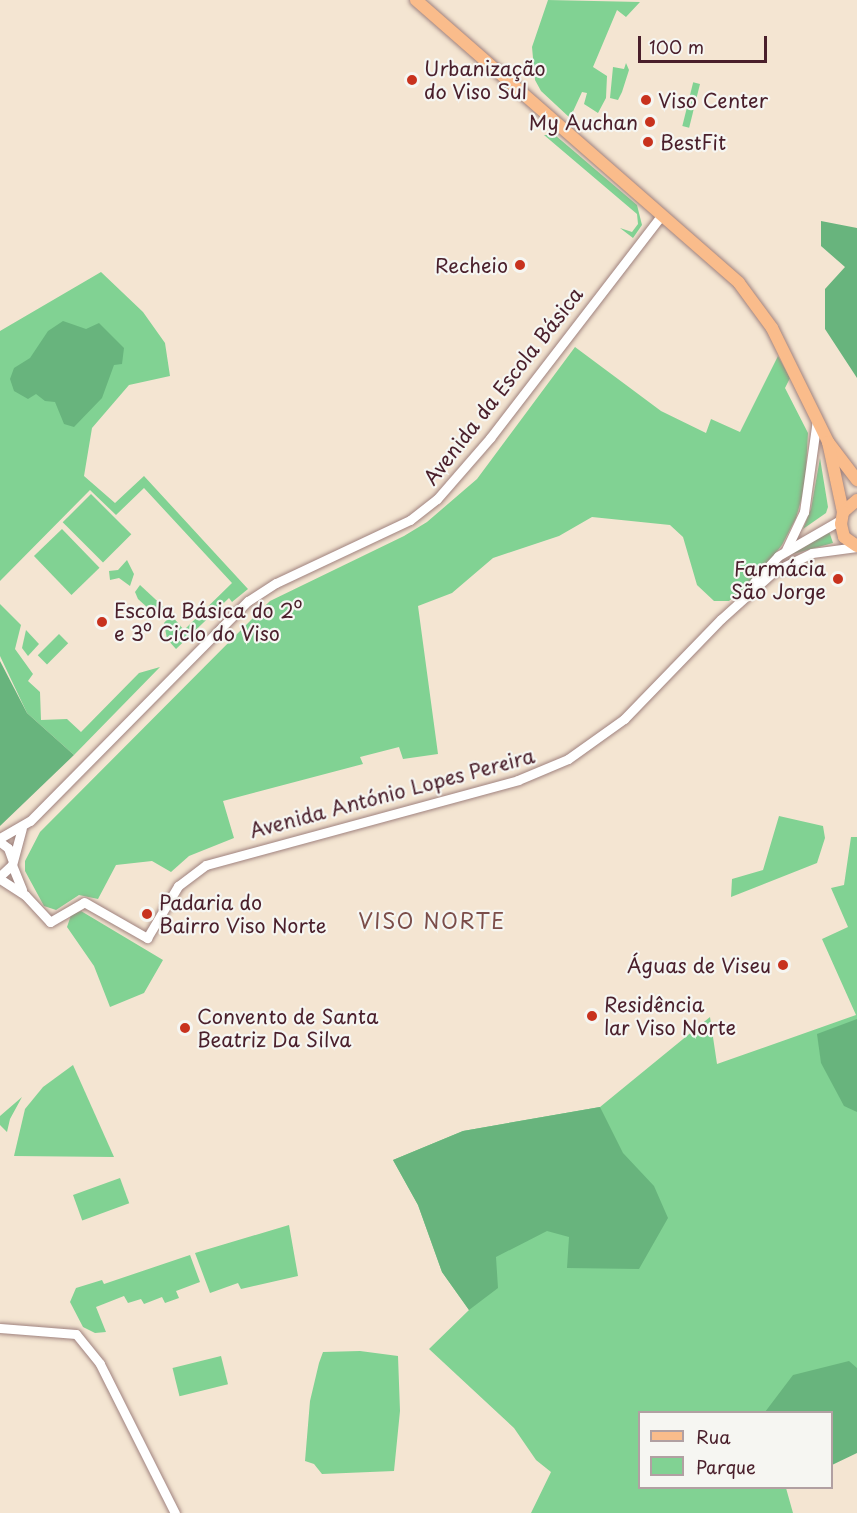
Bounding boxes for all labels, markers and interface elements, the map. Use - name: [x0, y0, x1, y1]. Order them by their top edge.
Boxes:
- scale bar: [641, 24, 770, 62]
- text: 100 m: [649, 33, 704, 60]
- place label: Urbanização do Viso Sul: [424, 56, 546, 103]
- marker: Urbanização do Viso Sul: [405, 73, 419, 87]
- place label: Viso Center: [658, 88, 769, 112]
- marker: Viso Center: [639, 93, 653, 107]
- place label: My Auchan: [529, 110, 638, 134]
- marker: My Auchan: [643, 115, 657, 129]
- place label: BestFit: [660, 130, 726, 154]
- marker: BestFit: [641, 135, 655, 149]
- place label: Recheio: [435, 253, 508, 277]
- marker: Recheio: [513, 258, 527, 272]
- street label: Avenida da Escola Básica: [418, 282, 588, 490]
- place label: Farmácia São Jorge: [730, 556, 826, 603]
- marker: Farmácia São Jorge: [831, 572, 845, 586]
- place label: Escola Básica do 2º e 3º Ciclo do Viso: [114, 598, 304, 645]
- marker: Escola Básica do 2º e 3º Ciclo do Viso: [95, 615, 109, 629]
- street label: Avenida António Lopes Pereira: [247, 743, 537, 843]
- place label: Padaria do Bairro Viso Norte: [159, 891, 326, 938]
- marker: Padaria do Bairro Viso Norte: [140, 907, 154, 921]
- district label: VISO NORTE: [359, 907, 505, 933]
- place label: Águas de Viseu: [627, 953, 771, 977]
- marker: Águas de Viseu: [776, 958, 790, 972]
- place label: Residência lar Viso Norte: [604, 993, 737, 1040]
- place label: Convento de Santa Beatriz Da Silva: [197, 1005, 379, 1052]
- marker: Residência lar Viso Norte: [585, 1009, 599, 1023]
- marker: Convento de Santa Beatriz Da Silva: [178, 1021, 192, 1035]
- legend: [638, 1411, 833, 1489]
- text: Rua: [696, 1423, 731, 1450]
- text: Parque: [696, 1453, 756, 1480]

